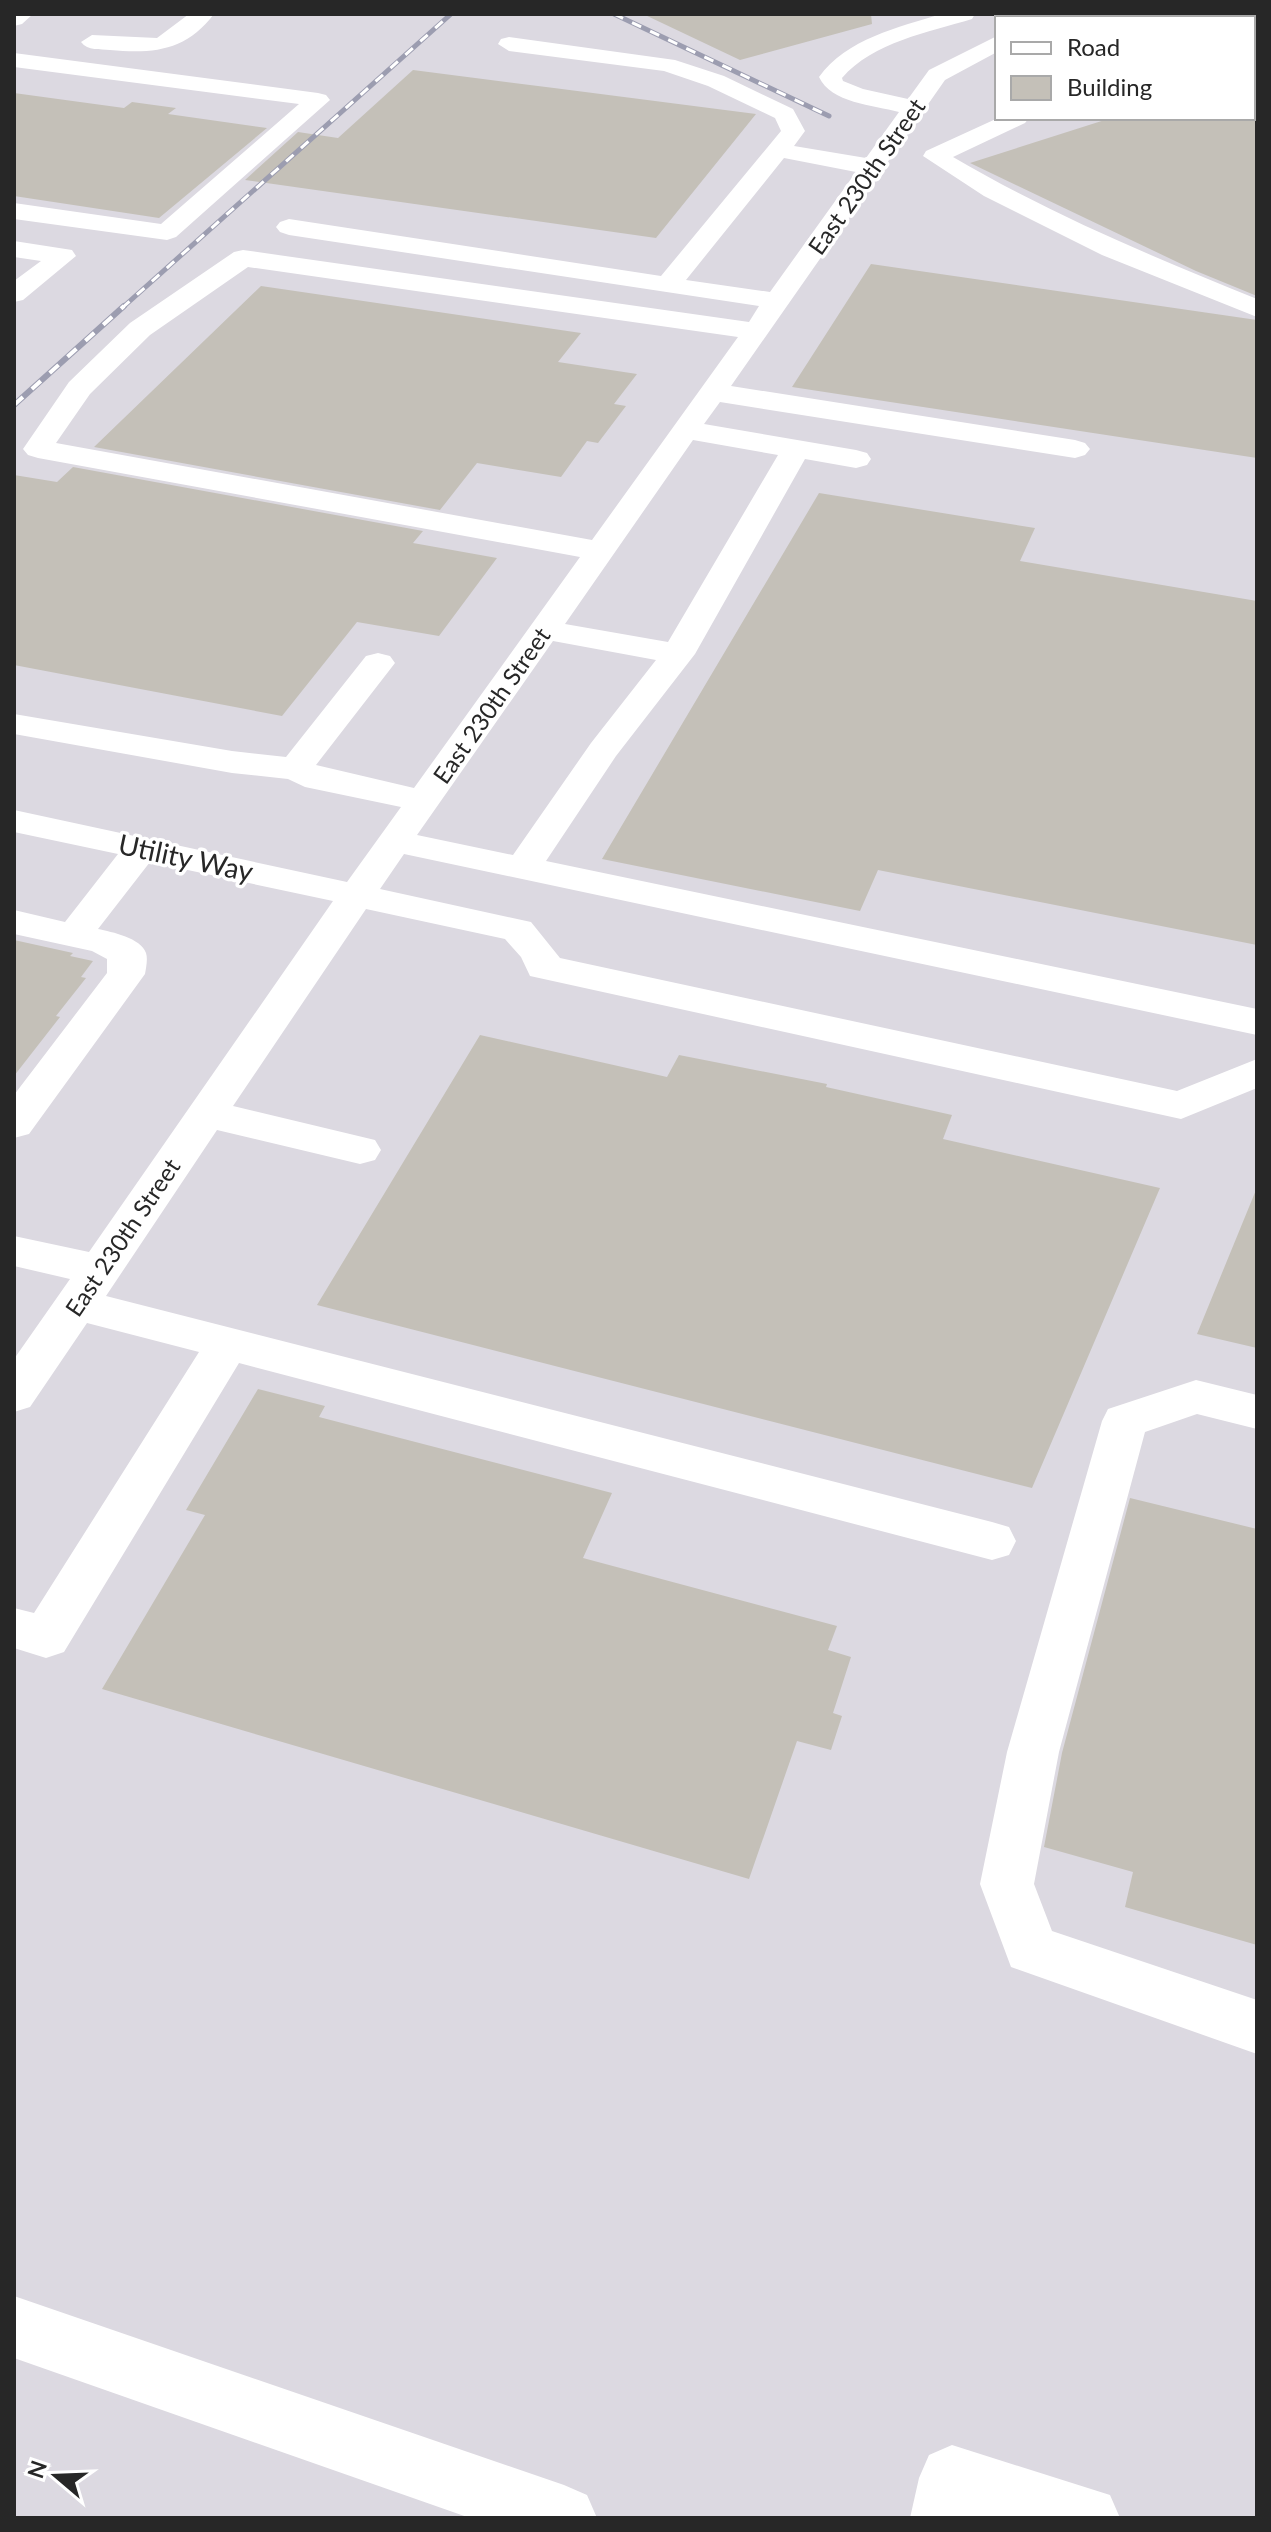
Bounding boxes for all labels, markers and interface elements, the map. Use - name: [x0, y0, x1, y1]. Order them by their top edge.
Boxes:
- legend: [995, 16, 1255, 120]
- text: Road: [1067, 32, 1120, 61]
- text: Building: [1067, 72, 1152, 101]
- street label: East 230th Street: [801, 92, 931, 260]
- street label: East 230th Street: [426, 621, 556, 789]
- street label: Utility Way: [116, 826, 257, 888]
- street label: East 230th Street: [59, 1152, 186, 1321]
- north arrow: [16, 2436, 96, 2516]
- text: N: [21, 2457, 52, 2482]

